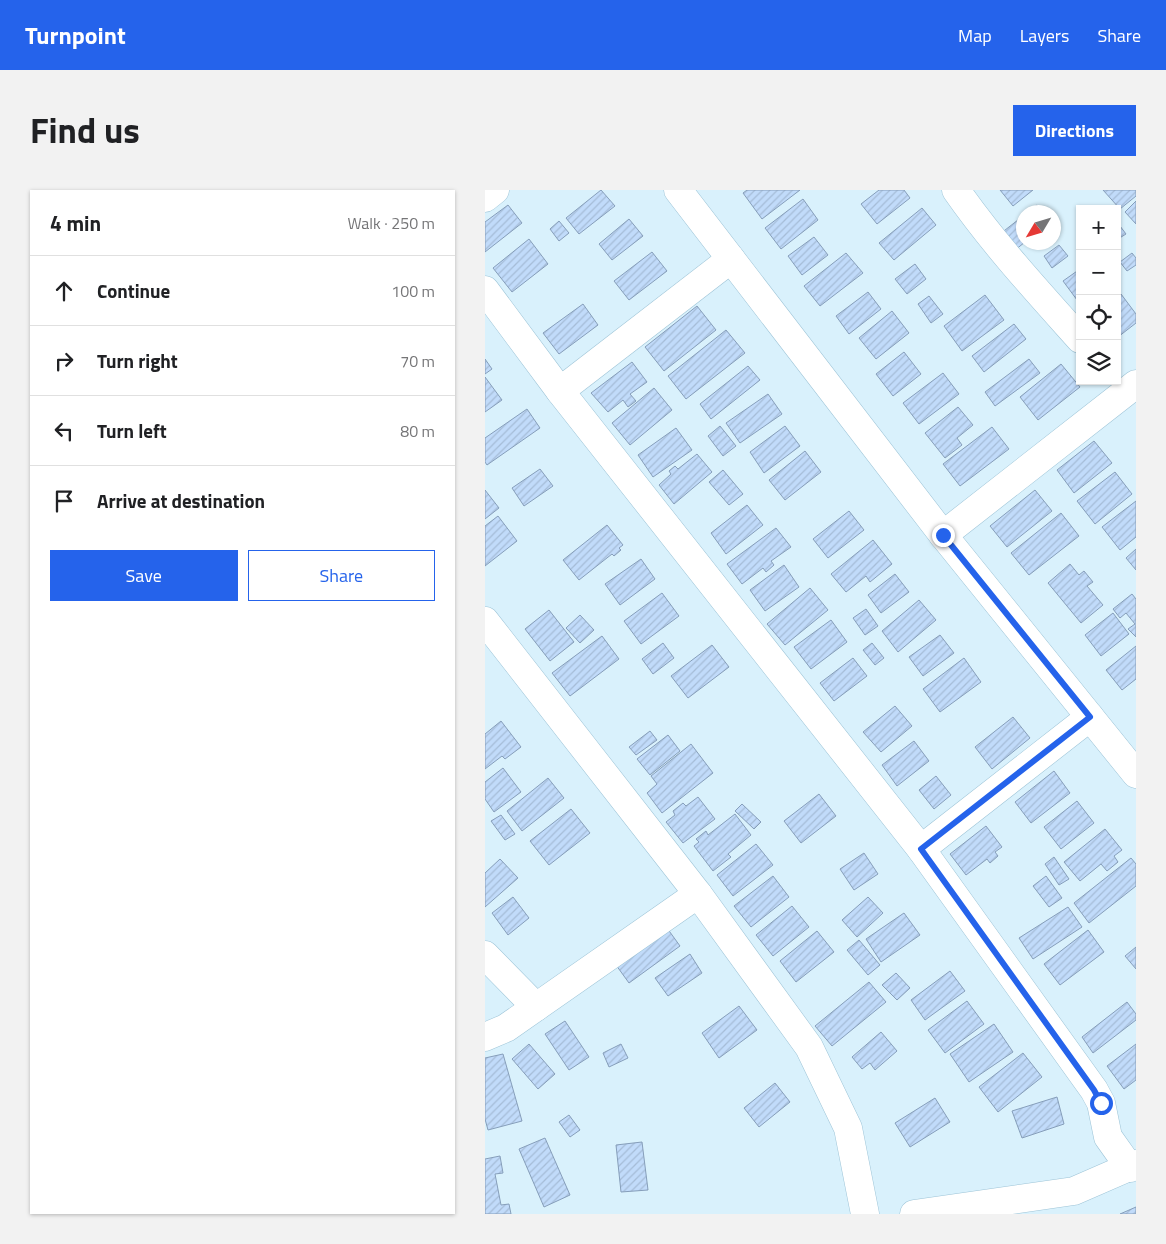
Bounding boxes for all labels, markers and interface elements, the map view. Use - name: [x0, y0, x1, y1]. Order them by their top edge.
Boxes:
- text: Turnpoint: [25, 17, 126, 53]
- text: Map: [958, 22, 992, 49]
- text: Layers: [1020, 22, 1069, 49]
- text: Share: [1097, 22, 1141, 49]
- text: Find us: [30, 103, 140, 157]
- button: Directions: [1013, 105, 1136, 156]
- north arrow: [1016, 205, 1061, 250]
- map controls: [1076, 205, 1121, 385]
- button: +: [1076, 205, 1121, 250]
- text: 4 min: [50, 207, 101, 239]
- text: Walk · 250 m: [347, 211, 435, 235]
- button: −: [1076, 250, 1121, 295]
- text: Continue: [97, 276, 170, 305]
- icon: ahead: [50, 277, 78, 305]
- text: 100 m: [391, 279, 435, 303]
- button: locate: [1076, 295, 1121, 340]
- button: layers: [1076, 340, 1121, 385]
- text: Turn right: [97, 346, 178, 375]
- icon: right: [50, 347, 78, 375]
- text: 70 m: [400, 349, 435, 373]
- text: Turn left: [97, 416, 167, 445]
- icon: left: [50, 417, 78, 445]
- text: 80 m: [400, 419, 435, 443]
- text: Arrive at destination: [97, 486, 265, 515]
- icon: arrive: [50, 487, 78, 515]
- route end: [932, 524, 955, 547]
- button: Save: [50, 550, 238, 601]
- button: Share: [248, 550, 435, 601]
- route start: [1090, 1092, 1113, 1115]

